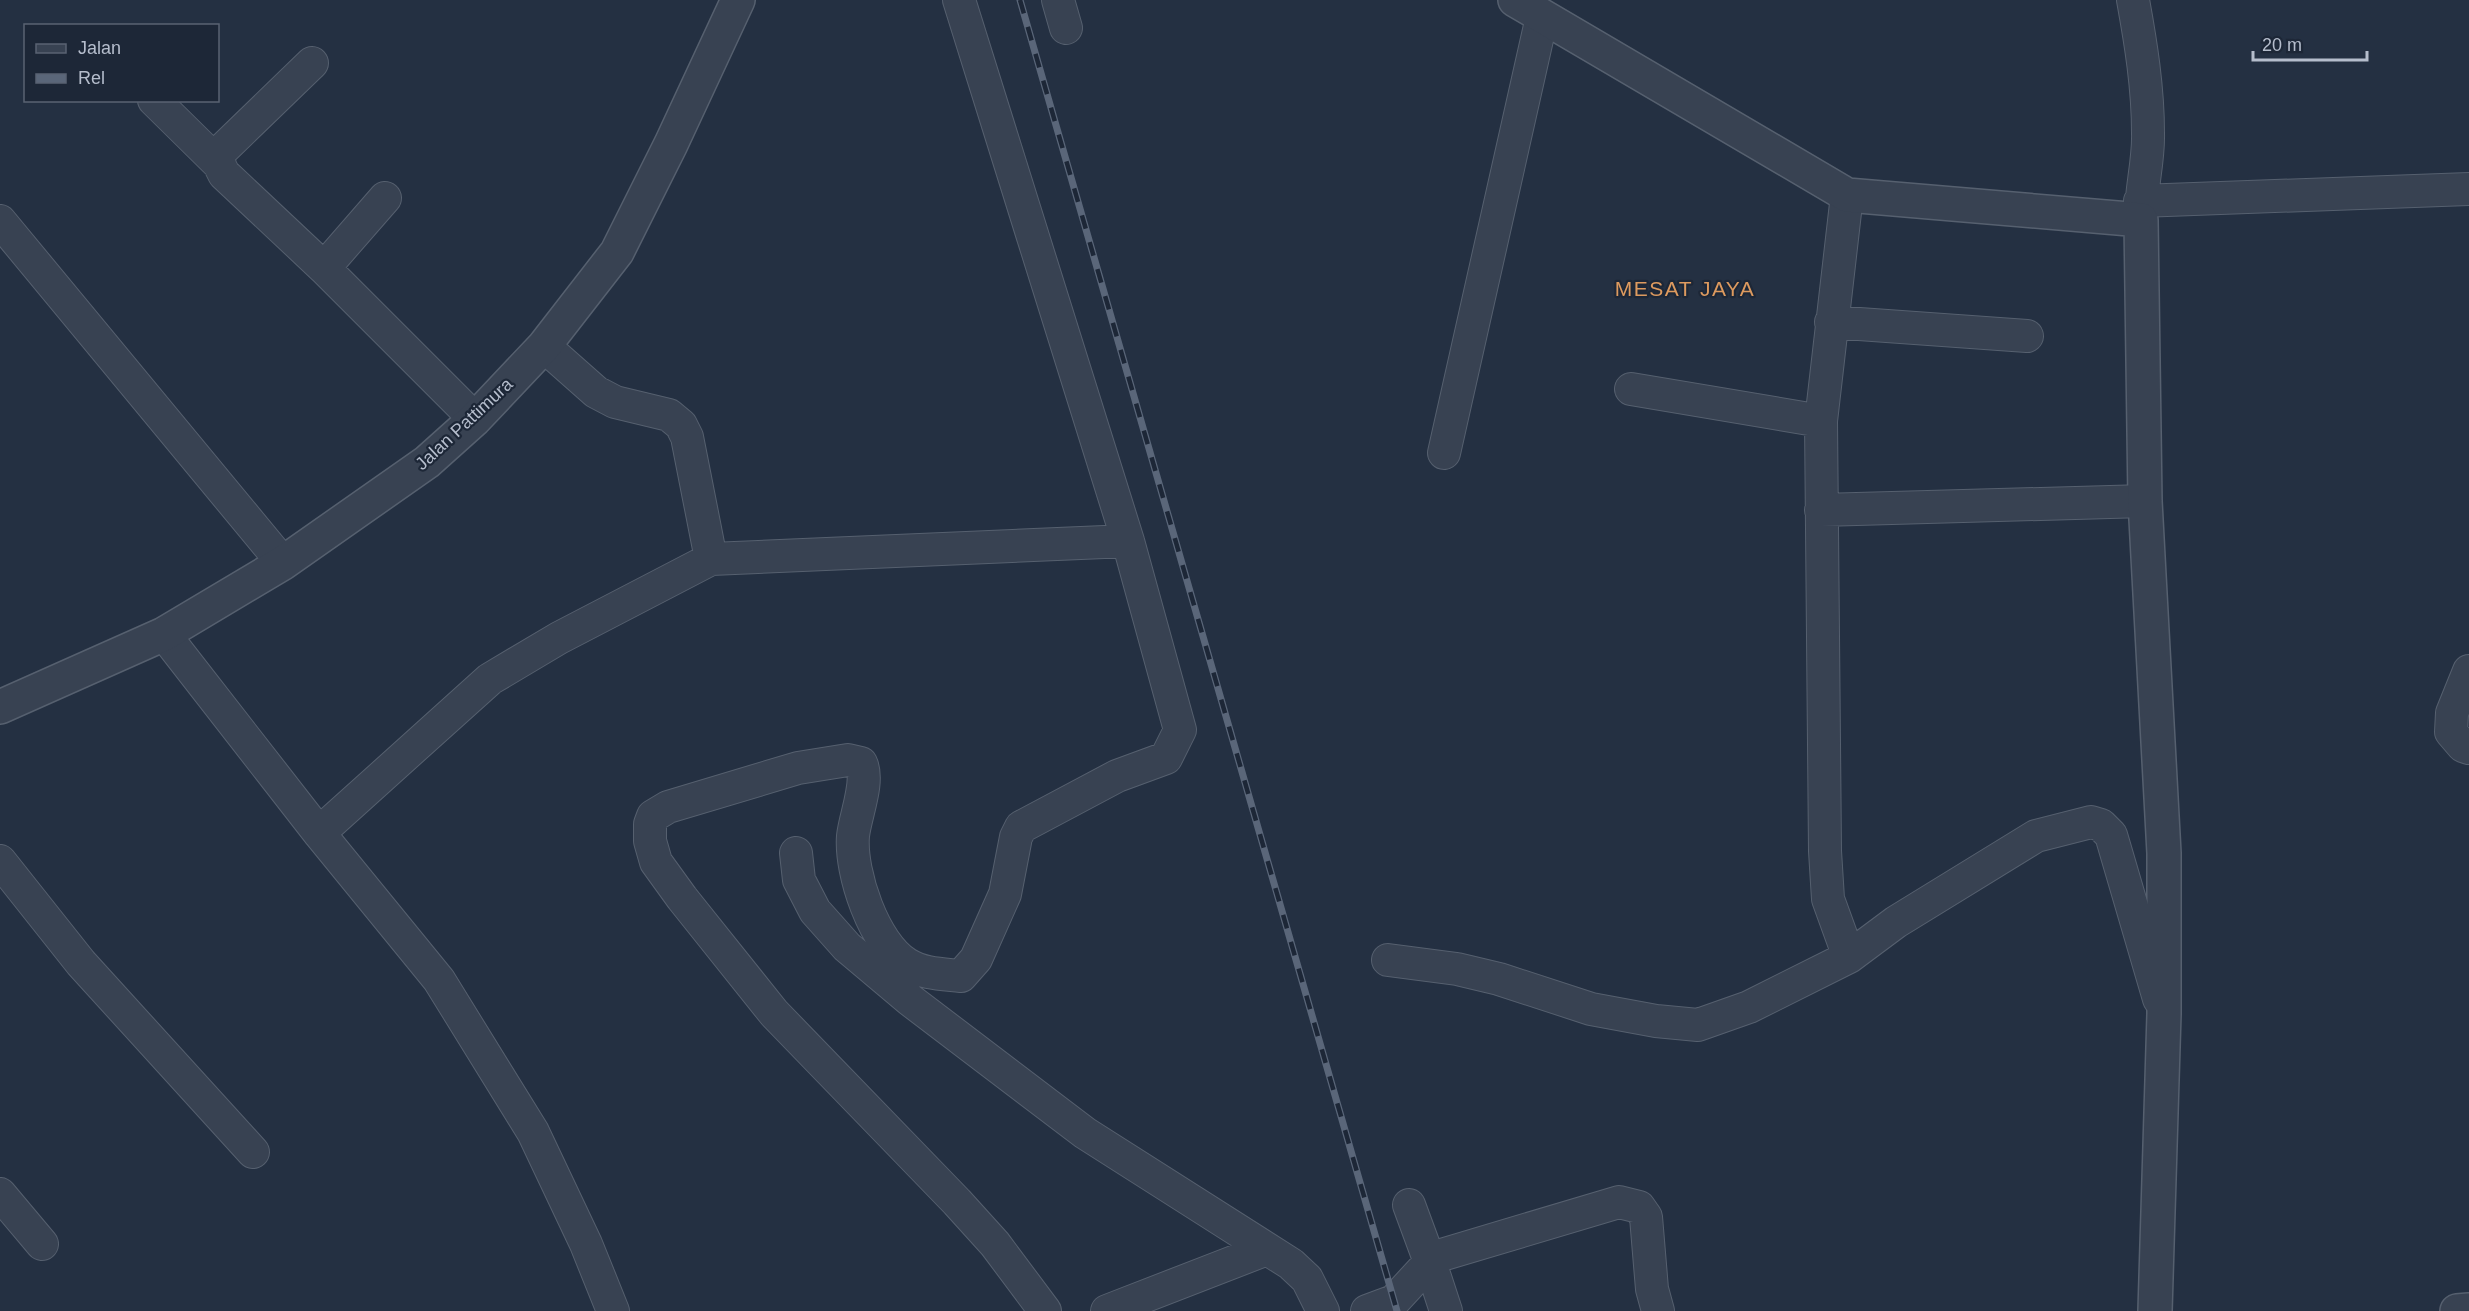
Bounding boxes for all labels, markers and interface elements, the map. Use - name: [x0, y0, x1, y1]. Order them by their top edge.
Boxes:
- legend: [24, 24, 219, 102]
- scale bar: [2253, 24, 2367, 62]
- text: 20 m: [2262, 35, 2302, 55]
- text: Jalan: [78, 38, 121, 58]
- text: Rel: [78, 68, 105, 88]
- district label: MESAT JAYA: [1615, 277, 1755, 300]
- street label: Jalan Pattimura: [411, 373, 517, 474]

